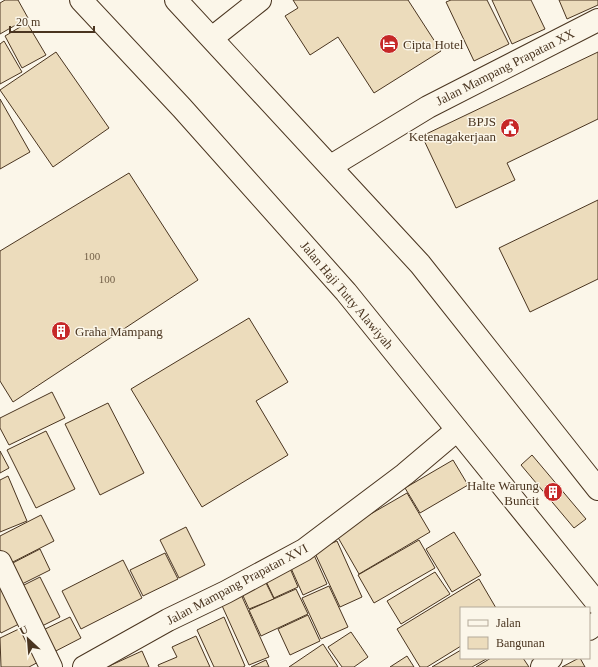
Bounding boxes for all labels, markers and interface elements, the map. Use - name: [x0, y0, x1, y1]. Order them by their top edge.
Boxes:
- scale bar: [10, 8, 94, 34]
- text: 20 m: [16, 15, 41, 29]
- street label: Jalan Mampang Prapatan XX: [433, 25, 577, 109]
- hotel icon: Cipta Hotel: [378, 33, 400, 55]
- place label: Cipta Hotel: [403, 37, 464, 52]
- place label: BPJS Ketenagakerjaan: [409, 114, 496, 144]
- public building icon: BPJS Ketenagakerjaan: [499, 117, 521, 139]
- street label: Jalan Haji Tutty Alawiyah: [297, 238, 397, 352]
- house number: 100: [84, 250, 101, 262]
- house number: 100: [99, 273, 116, 285]
- building icon: Graha Mampang: [50, 320, 72, 342]
- place label: Graha Mampang: [75, 324, 163, 339]
- place label: Halte Warung Buncit: [467, 478, 539, 508]
- building icon: Halte Warung Buncit: [542, 481, 564, 503]
- street label: Jalan Mampang Prapatan XVI: [164, 540, 310, 628]
- legend: [460, 607, 590, 659]
- text: Jalan: [496, 616, 521, 630]
- north arrow: [8, 619, 48, 659]
- text: U: [17, 623, 30, 637]
- text: Bangunan: [496, 636, 545, 650]

